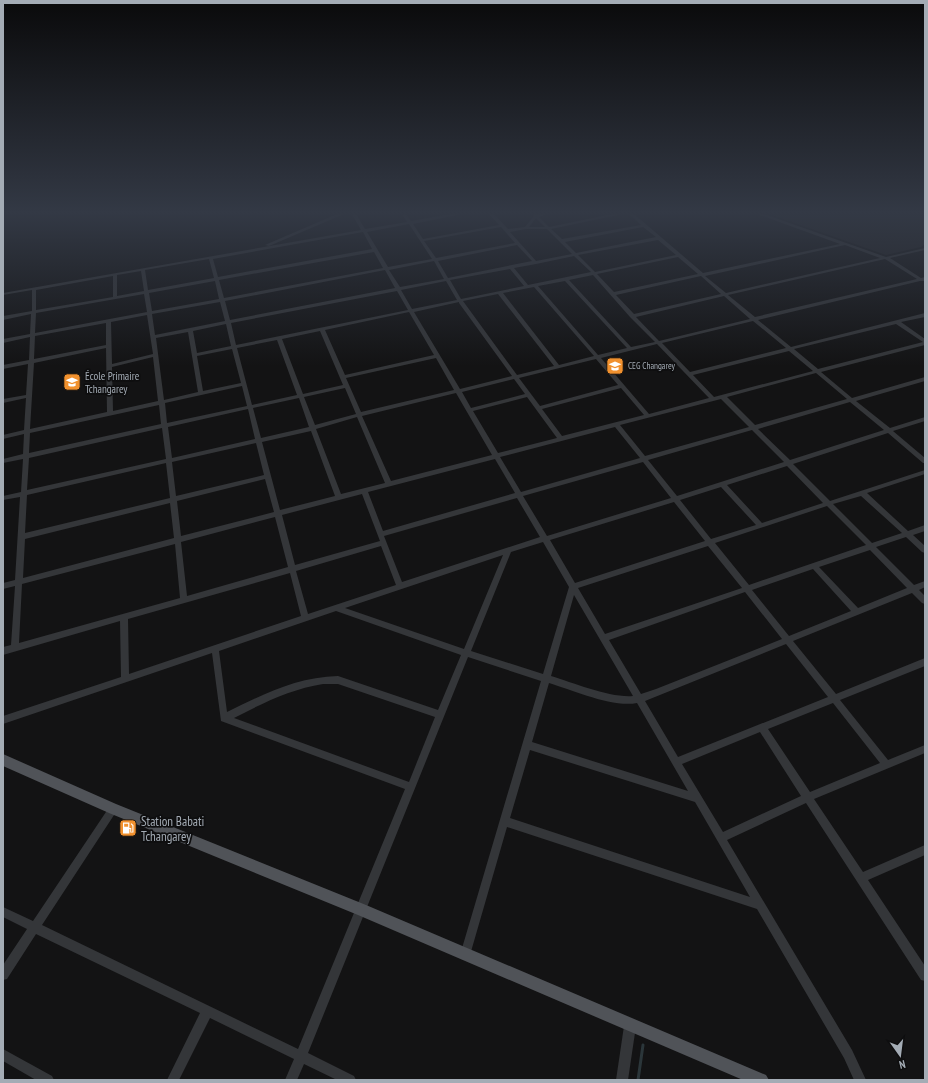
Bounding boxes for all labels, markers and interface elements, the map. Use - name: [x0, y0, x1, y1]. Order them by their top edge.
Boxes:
- school or university icon: CEG Changarey: [605, 356, 625, 376]
- place label: CEG Changarey: [628, 360, 675, 371]
- place label: École Primaire Tchangarey: [85, 369, 140, 396]
- school or university icon: École Primaire Tchangarey: [62, 372, 82, 392]
- place label: Station Babati Tchangarey: [141, 813, 205, 845]
- fuel station icon: Station Babati Tchangarey: [118, 818, 138, 838]
- north arrow: [880, 1035, 920, 1075]
- text: N: [898, 1057, 907, 1072]

